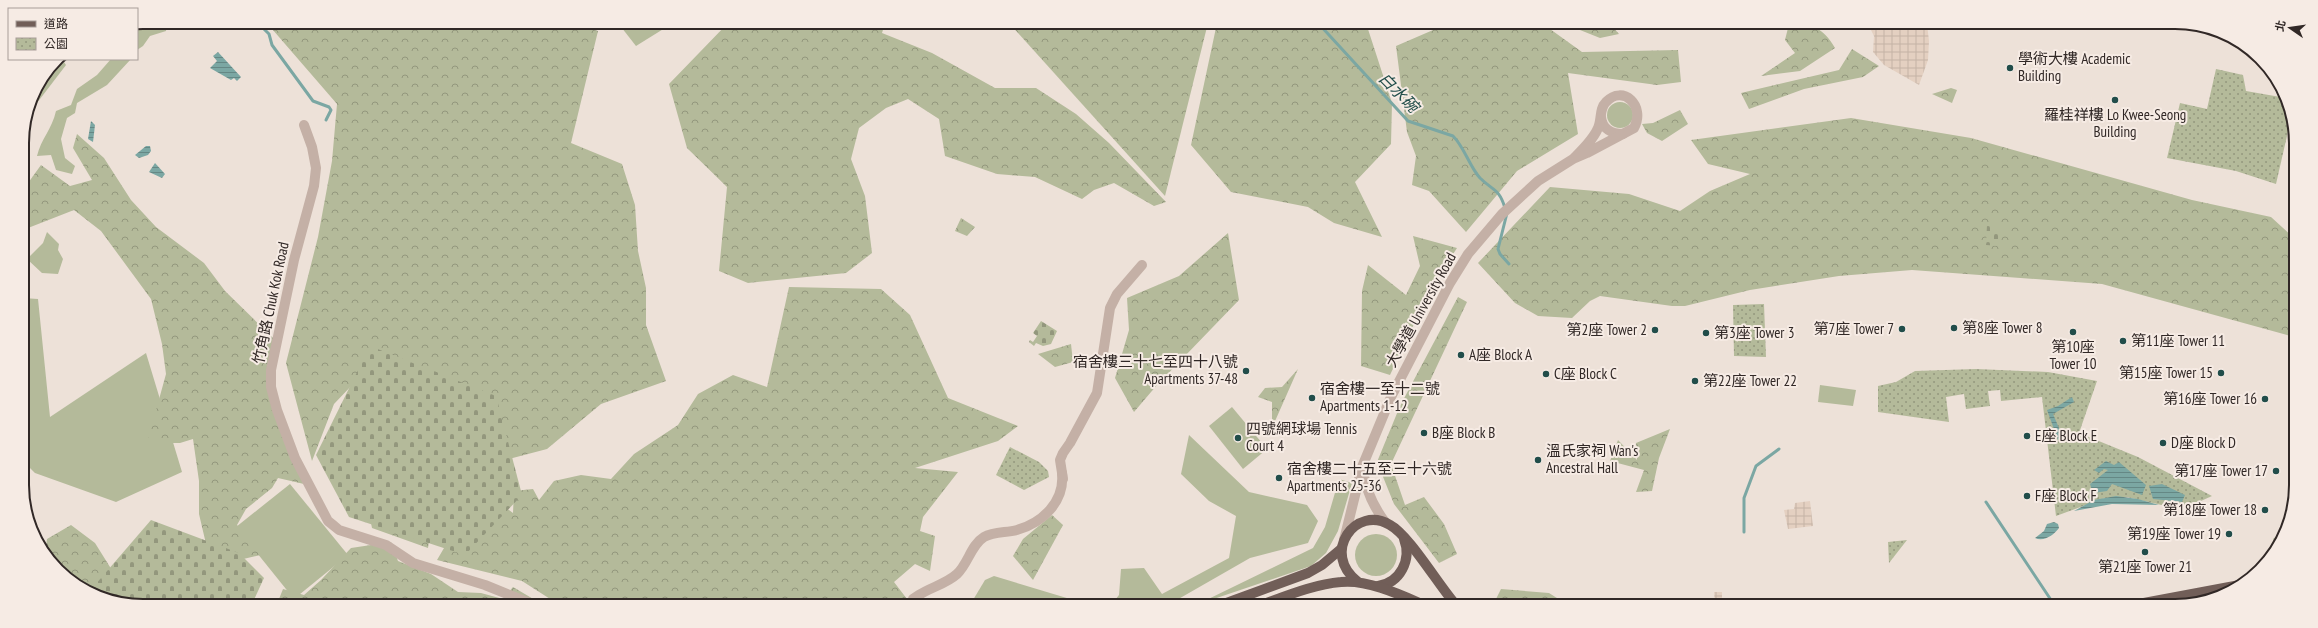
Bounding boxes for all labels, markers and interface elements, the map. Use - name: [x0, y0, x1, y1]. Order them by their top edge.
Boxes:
- legend: [8, 8, 138, 60]
- north arrow: [2270, 8, 2310, 48]
- text: 道路: [44, 16, 68, 31]
- text: 北: [2272, 19, 2288, 33]
- text: 公園: [44, 36, 68, 51]
- place label: 學術大樓 Academic Building: [2018, 49, 2131, 85]
- marker: 學術大樓 Academic Building: [2005, 63, 2015, 73]
- water label: 白水碗: [1375, 68, 1425, 118]
- marker: 羅桂祥樓 Lo Kwee-Seong Building: [2110, 95, 2120, 105]
- place label: 羅桂祥樓 Lo Kwee-Seong Building: [2044, 105, 2186, 141]
- street label: 竹角路 Chuk Kok Road: [248, 240, 293, 366]
- street label: 大學道 University Road: [1381, 249, 1460, 370]
- place label: 第8座 Tower 8: [1962, 318, 2042, 337]
- place label: 第7座 Tower 7: [1814, 319, 1894, 338]
- place label: 第2座 Tower 2: [1567, 320, 1647, 339]
- place label: 第3座 Tower 3: [1714, 323, 1794, 342]
- marker: 第8座 Tower 8: [1949, 323, 1959, 333]
- marker: 第7座 Tower 7: [1897, 324, 1907, 334]
- marker: 第2座 Tower 2: [1650, 325, 1660, 335]
- marker: 第10座 Tower 10: [2068, 327, 2078, 337]
- marker: 第3座 Tower 3: [1701, 328, 1711, 338]
- place label: 第11座 Tower 11: [2131, 331, 2225, 350]
- marker: 第11座 Tower 11: [2118, 336, 2128, 346]
- place label: 第10座 Tower 10: [2049, 337, 2097, 373]
- place label: A座 Block A: [1469, 345, 1533, 364]
- marker: A座 Block A: [1456, 350, 1466, 360]
- place label: 宿舍樓三十七至四十八號 Apartments 37-48: [1073, 352, 1238, 388]
- place label: 第15座 Tower 15: [2119, 363, 2213, 382]
- place label: C座 Block C: [1554, 364, 1617, 383]
- marker: 宿舍樓三十七至四十八號 Apartments 37-48: [1241, 366, 1251, 376]
- marker: 第15座 Tower 15: [2216, 368, 2226, 378]
- marker: C座 Block C: [1541, 369, 1551, 379]
- place label: 第22座 Tower 22: [1703, 371, 1797, 390]
- marker: 第22座 Tower 22: [1690, 376, 1700, 386]
- place label: 宿舍樓一至十二號 Apartments 1-12: [1320, 379, 1440, 415]
- place label: 第16座 Tower 16: [2163, 389, 2257, 408]
- marker: 宿舍樓一至十二號 Apartments 1-12: [1307, 393, 1317, 403]
- marker: 第16座 Tower 16: [2260, 394, 2270, 404]
- place label: 四號網球場 Tennis Court 4: [1246, 419, 1357, 455]
- place label: B座 Block B: [1432, 423, 1495, 442]
- place label: E座 Block E: [2035, 426, 2097, 445]
- marker: B座 Block B: [1419, 428, 1429, 438]
- marker: E座 Block E: [2022, 431, 2032, 441]
- marker: 四號網球場 Tennis Court 4: [1233, 433, 1243, 443]
- place label: D座 Block D: [2171, 433, 2236, 452]
- marker: D座 Block D: [2158, 438, 2168, 448]
- place label: 溫氏家祠 Wan's Ancestral Hall: [1546, 441, 1638, 477]
- marker: 溫氏家祠 Wan's Ancestral Hall: [1533, 455, 1543, 465]
- place label: 宿舍樓二十五至三十六號 Apartments 25-36: [1287, 459, 1452, 495]
- place label: 第17座 Tower 17: [2174, 461, 2268, 480]
- marker: 第17座 Tower 17: [2271, 466, 2281, 476]
- marker: 宿舍樓二十五至三十六號 Apartments 25-36: [1274, 473, 1284, 483]
- place label: F座 Block F: [2035, 486, 2097, 505]
- marker: F座 Block F: [2022, 491, 2032, 501]
- place label: 第18座 Tower 18: [2163, 500, 2257, 519]
- marker: 第18座 Tower 18: [2260, 505, 2270, 515]
- place label: 第19座 Tower 19: [2127, 524, 2221, 543]
- marker: 第19座 Tower 19: [2224, 529, 2234, 539]
- marker: 第21座 Tower 21: [2140, 547, 2150, 557]
- place label: 第21座 Tower 21: [2098, 557, 2192, 576]

